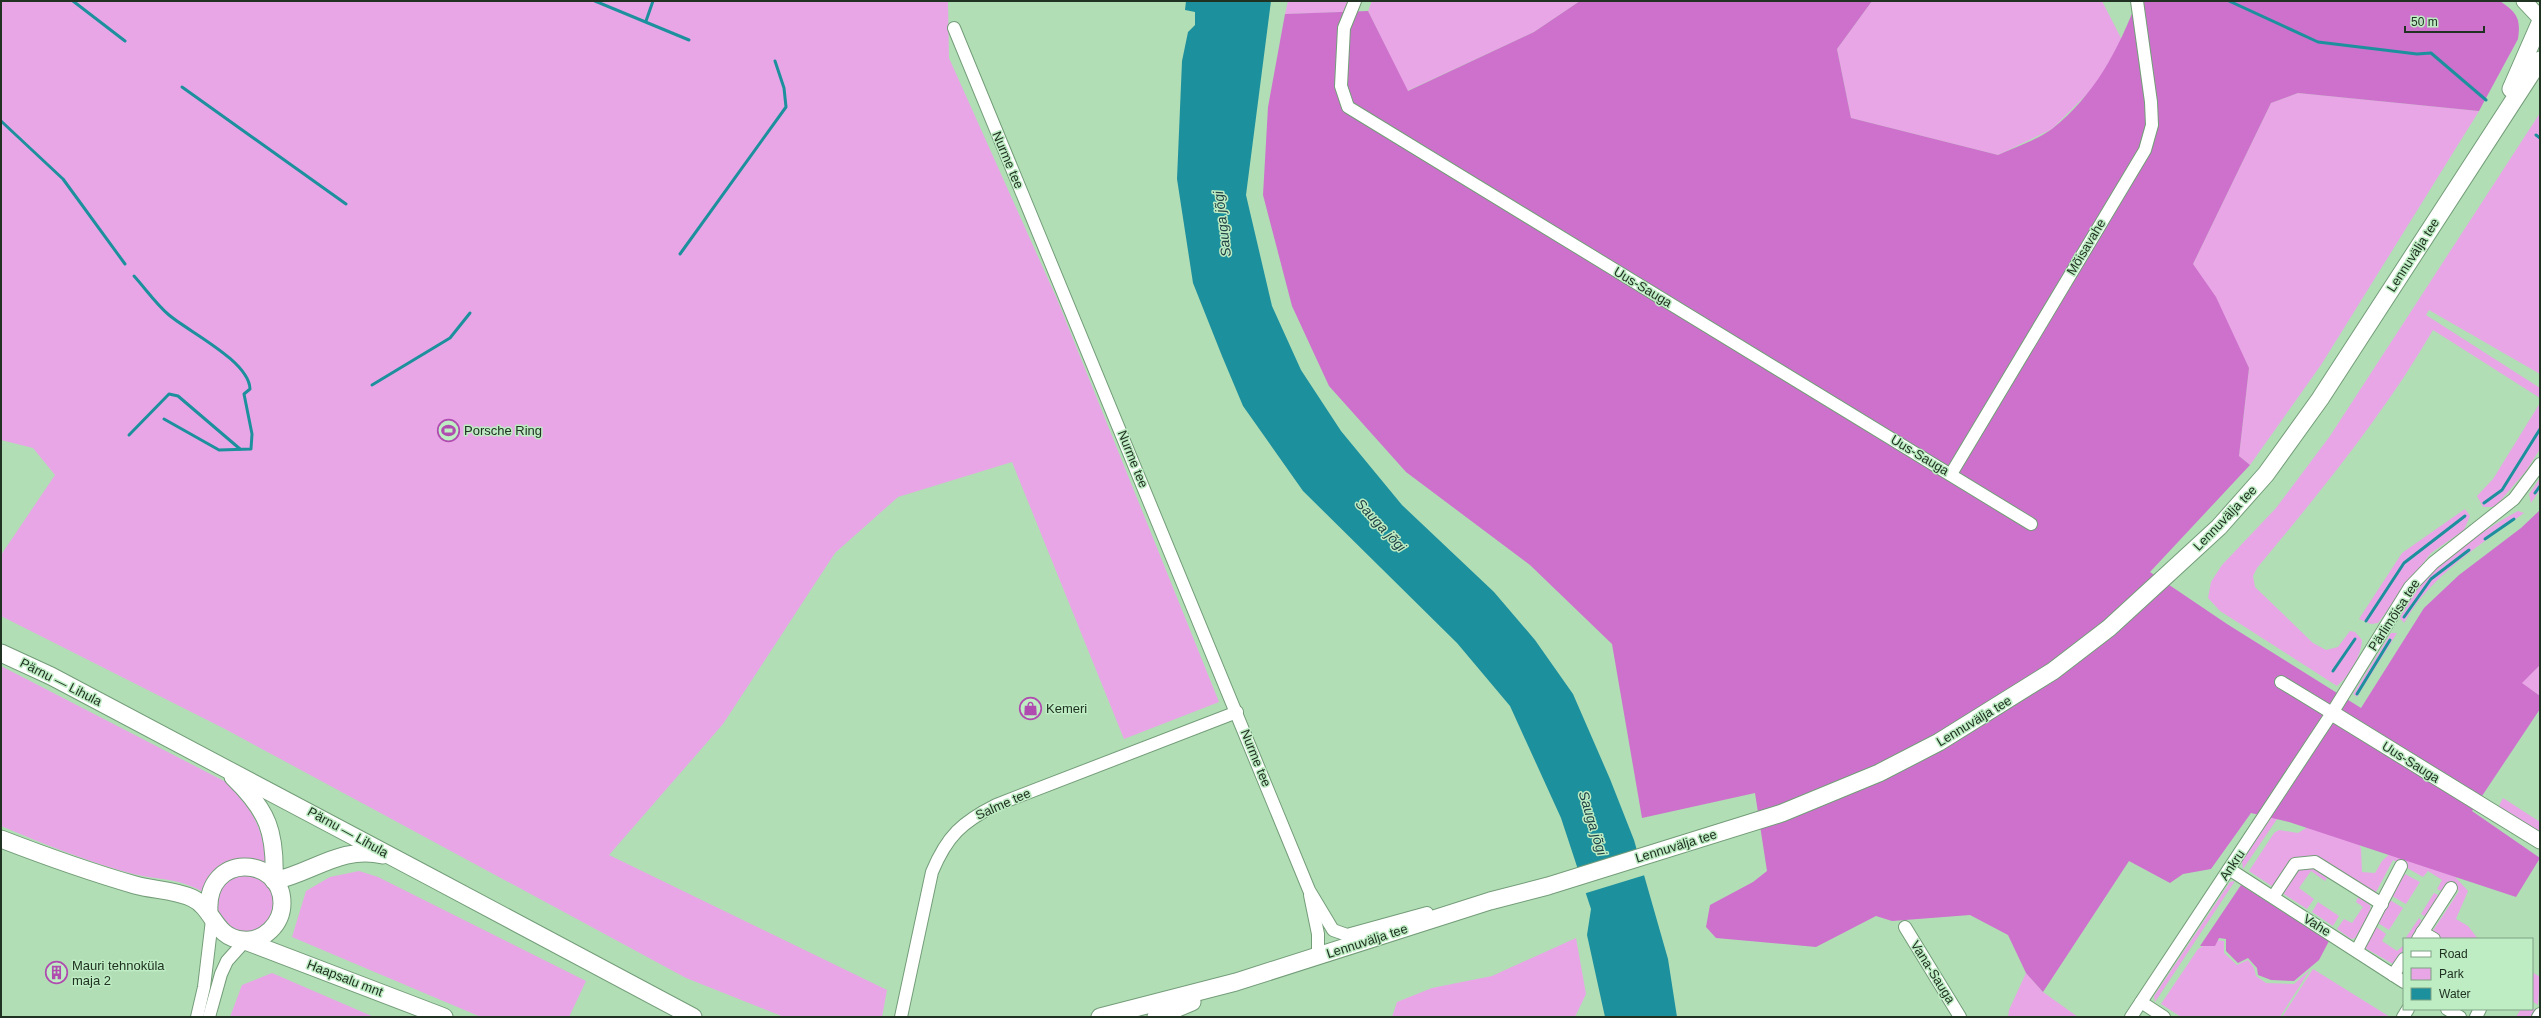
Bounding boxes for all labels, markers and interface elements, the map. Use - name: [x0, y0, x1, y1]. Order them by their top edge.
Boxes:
- scale bar: [2405, 8, 2484, 34]
- text: 50 m: [2411, 15, 2438, 29]
- street label: Nurme tee: [989, 129, 1027, 191]
- water label: Sauga jõgi: [1210, 189, 1234, 258]
- street label: Lennuvälja tee: [2384, 215, 2442, 295]
- street label: Mõisavahe: [2063, 216, 2109, 278]
- street label: Uus-Sauga: [1611, 264, 1675, 311]
- sports icon: Porsche Ring: [435, 417, 461, 443]
- place label: Porsche Ring: [464, 423, 542, 438]
- street label: Nurme tee: [1115, 428, 1151, 490]
- street label: Uus-Sauga: [1888, 432, 1952, 479]
- street label: Lennuvälja tee: [2190, 482, 2260, 554]
- water label: Sauga jõgi: [1353, 495, 1410, 555]
- street label: Pärlimõisa tee: [2365, 576, 2423, 654]
- street label: Pärnu — Lihula: [18, 655, 105, 709]
- street label: Lennuvälja tee: [1934, 693, 2014, 749]
- shop icon: Kemeri: [1018, 695, 1044, 721]
- place label: Kemeri: [1046, 701, 1087, 716]
- street label: Nurme tee: [1238, 727, 1274, 789]
- street label: Uus-Sauga: [2379, 738, 2443, 786]
- street label: Salme tee: [973, 785, 1033, 823]
- water label: Sauga jõgi: [1576, 789, 1611, 858]
- street label: Pärnu — Lihula: [305, 804, 391, 861]
- street label: Lennuvälja tee: [1633, 826, 1719, 866]
- street label: Ankru: [2216, 847, 2248, 883]
- street label: Vahe: [2301, 911, 2333, 939]
- street label: Lennuvälja tee: [1324, 921, 1410, 961]
- street label: Vana-Sauga: [1908, 938, 1959, 1007]
- legend: [2403, 938, 2533, 1010]
- text: Road: [2439, 947, 2468, 961]
- street label: Haapsalu mnt: [305, 957, 385, 1000]
- place label: Mauri tehnoküla maja 2: [72, 958, 165, 988]
- building icon: Mauri tehnoküla maja 2: [44, 959, 70, 985]
- text: Park: [2439, 967, 2465, 981]
- text: Water: [2439, 987, 2471, 1001]

